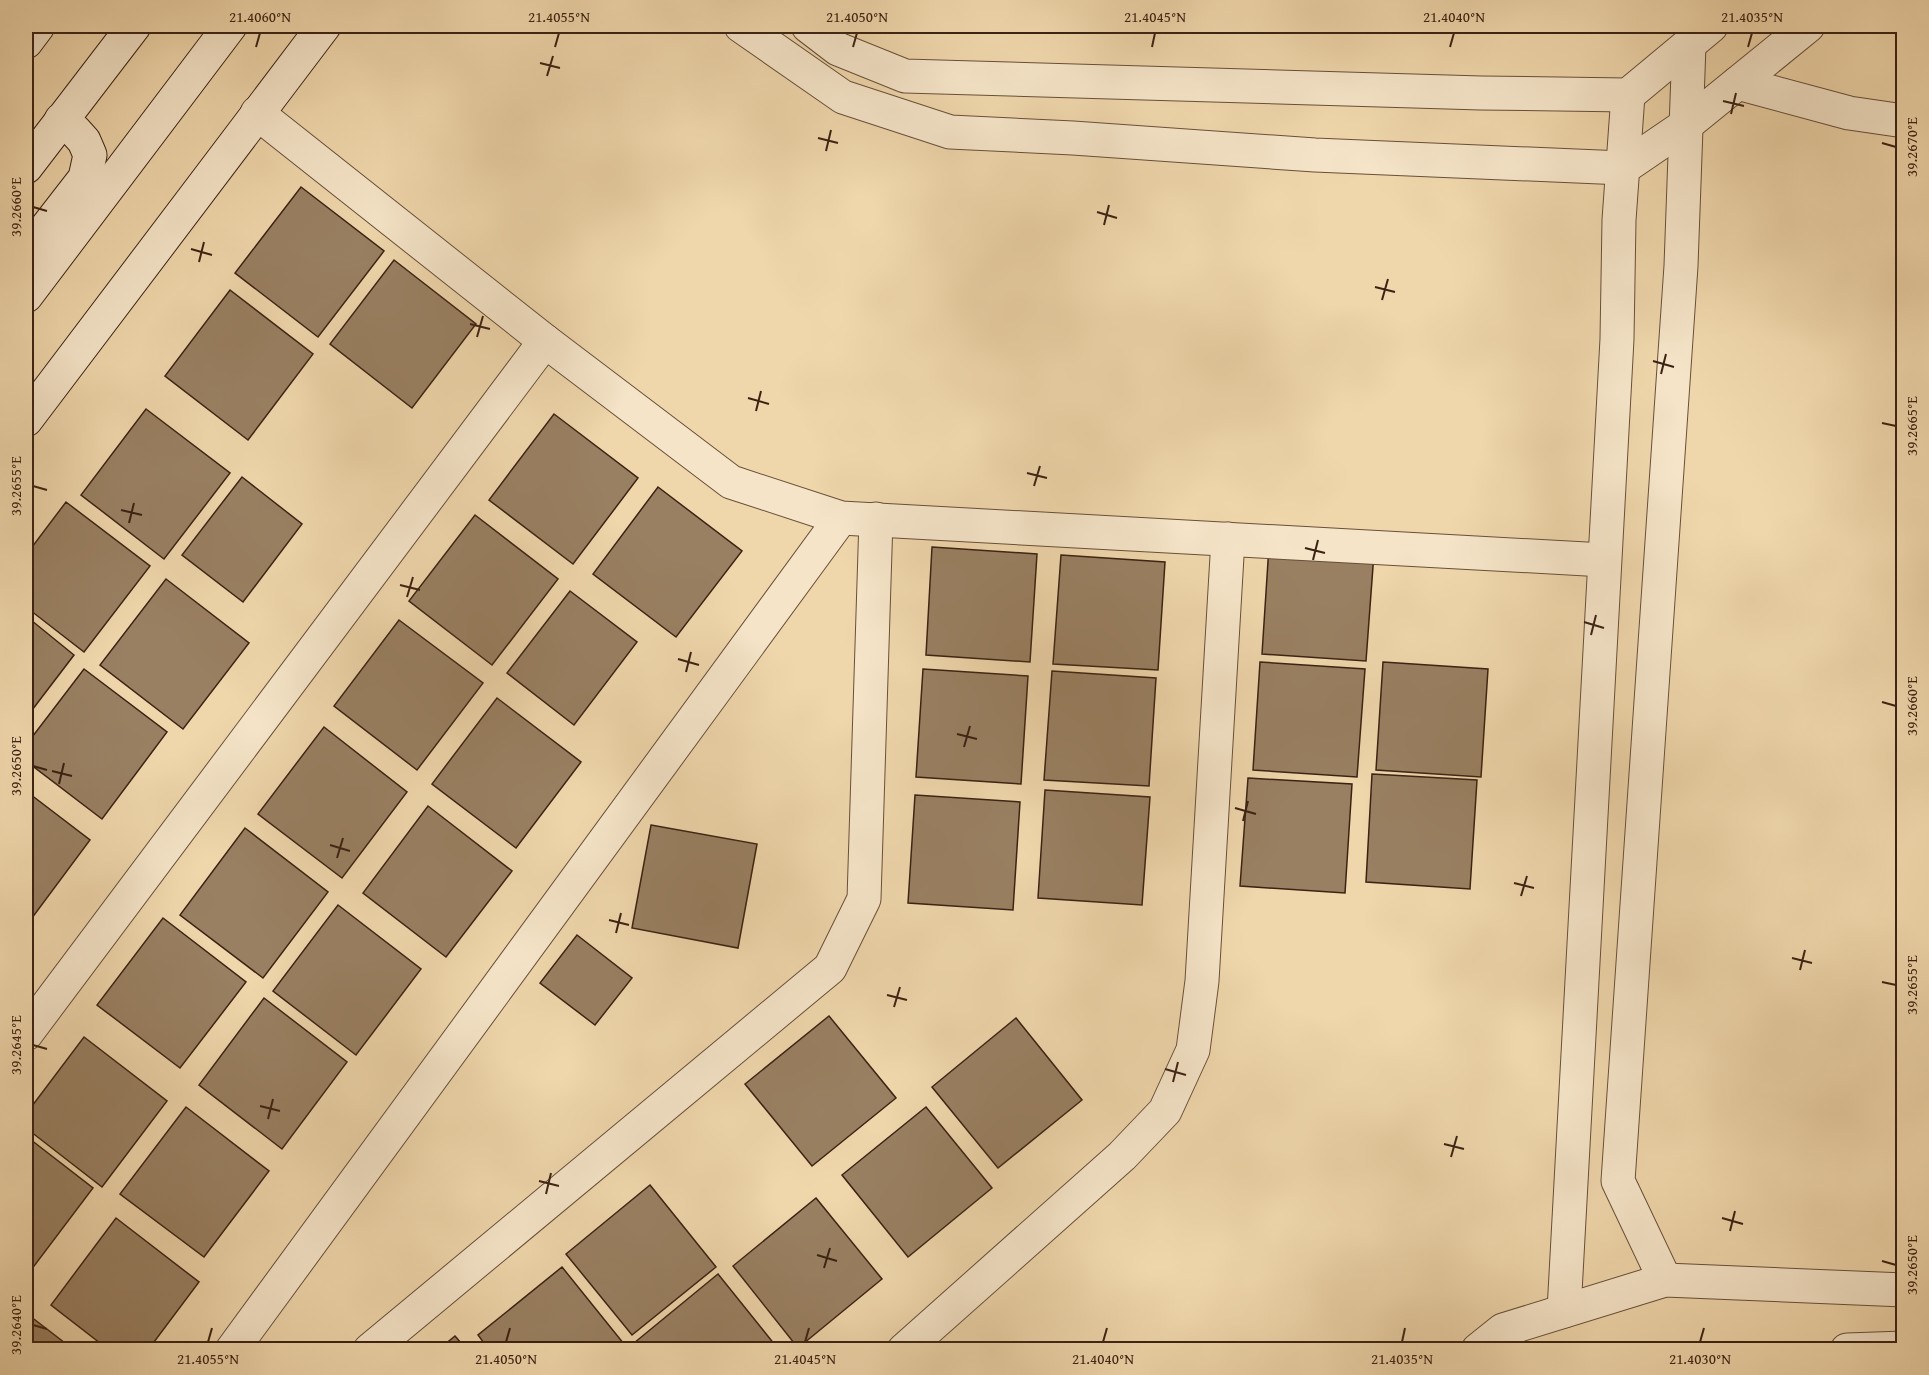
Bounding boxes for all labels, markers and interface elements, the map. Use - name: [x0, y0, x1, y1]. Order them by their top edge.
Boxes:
- text: 21.4060°N: [229, 6, 291, 27]
- text: 21.4055°N: [528, 6, 590, 27]
- text: 21.4050°N: [826, 6, 888, 27]
- text: 21.4045°N: [1124, 6, 1186, 27]
- text: 21.4040°N: [1423, 6, 1485, 27]
- text: 21.4035°N: [1721, 6, 1783, 27]
- text: 39.2670°E: [1901, 117, 1922, 177]
- text: 39.2660°E: [5, 177, 26, 237]
- text: 39.2665°E: [1901, 396, 1922, 456]
- text: 39.2655°E: [5, 456, 26, 516]
- text: 39.2660°E: [1901, 676, 1922, 736]
- text: 39.2650°E: [5, 736, 26, 796]
- text: 39.2655°E: [1901, 955, 1922, 1015]
- text: 39.2645°E: [5, 1015, 26, 1075]
- text: 39.2650°E: [1901, 1235, 1922, 1295]
- text: 39.2640°E: [5, 1295, 26, 1355]
- text: 21.4055°N: [177, 1348, 239, 1369]
- text: 21.4050°N: [475, 1348, 537, 1369]
- text: 21.4045°N: [774, 1348, 836, 1369]
- text: 21.4040°N: [1072, 1348, 1134, 1369]
- text: 21.4035°N: [1371, 1348, 1433, 1369]
- text: 21.4030°N: [1669, 1348, 1731, 1369]

